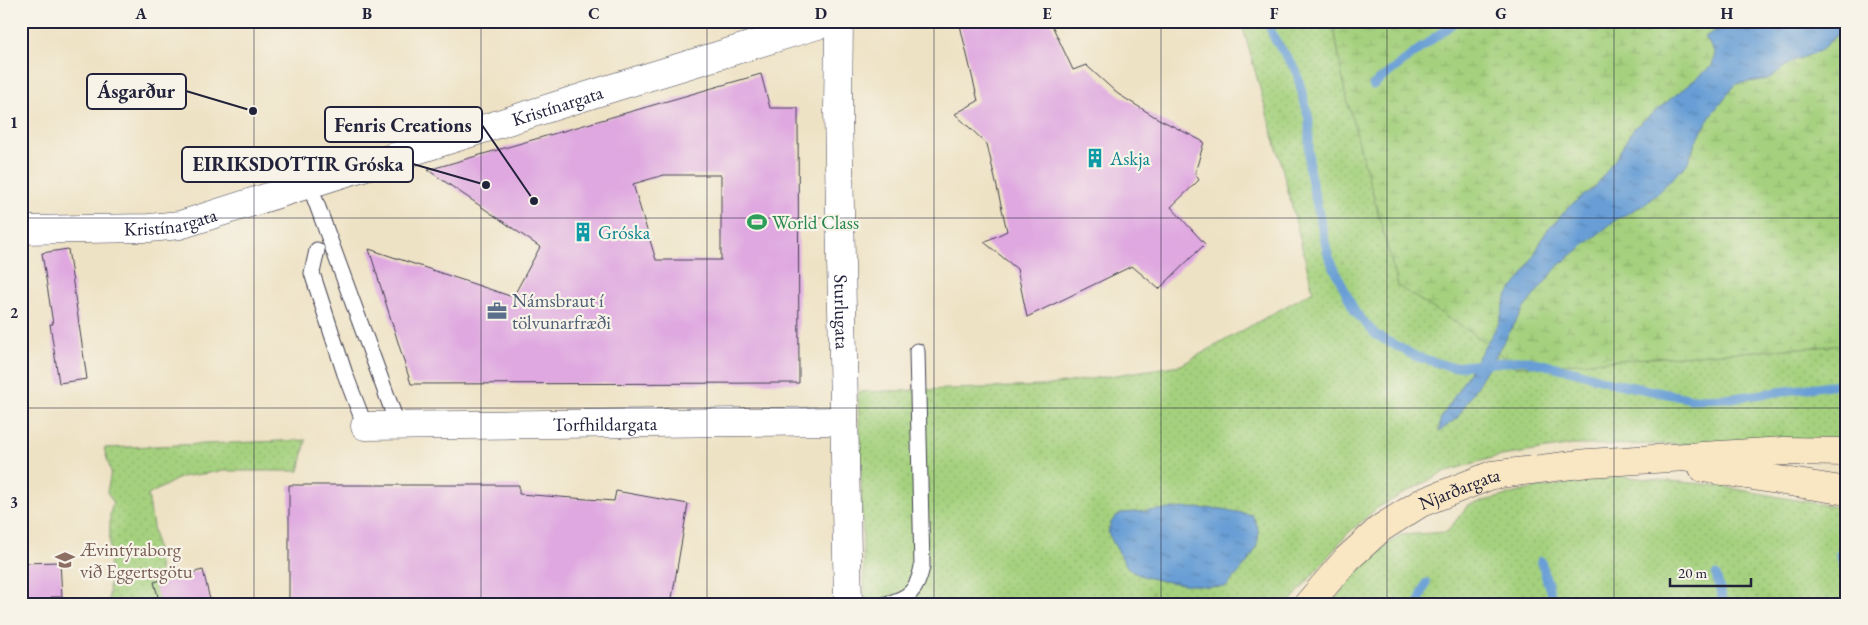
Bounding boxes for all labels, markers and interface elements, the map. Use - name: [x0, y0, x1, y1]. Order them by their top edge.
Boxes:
- text: A: [134, 3, 147, 24]
- text: B: [362, 3, 372, 24]
- text: C: [588, 3, 600, 24]
- text: D: [815, 3, 827, 24]
- text: E: [1042, 3, 1052, 24]
- text: F: [1270, 3, 1279, 24]
- text: G: [1495, 3, 1507, 24]
- text: H: [1721, 3, 1734, 24]
- callout: Ásgarður: [87, 74, 186, 109]
- text: Ásgarður: [96, 78, 176, 104]
- street label: Kristínargata: [509, 79, 606, 131]
- callout: Fenris Creations: [325, 107, 482, 142]
- text: 1: [10, 112, 18, 133]
- text: Fenris Creations: [334, 112, 472, 138]
- place label: Askja: [1109, 146, 1150, 171]
- callout: EIRIKSDOTTIR Gróska: [182, 147, 413, 182]
- building icon: Askja: [1084, 147, 1106, 169]
- text: EIRIKSDOTTIR Gróska: [192, 151, 404, 177]
- street label: Kristínargata: [124, 201, 220, 241]
- place label: World Class: [772, 210, 859, 235]
- sports icon: World Class: [746, 211, 768, 233]
- place label: Gróska: [598, 220, 651, 245]
- building icon: Gróska: [572, 221, 594, 243]
- street label: Sturlugata: [829, 274, 855, 350]
- place label: Námsbraut í tölvunarfræði: [512, 288, 611, 335]
- office icon: Námsbraut í tölvunarfræði: [486, 300, 508, 322]
- text: 2: [10, 302, 19, 323]
- street label: Torfhildargata: [553, 410, 658, 437]
- street label: Njarðargata: [1415, 462, 1502, 515]
- text: 3: [10, 492, 18, 513]
- place label: Ævintýraborg við Eggertsgötu: [79, 537, 193, 584]
- school or university icon: Ævintýraborg við Eggertsgötu: [54, 549, 76, 571]
- scale bar: [1670, 555, 1752, 587]
- text: 20 m: [1678, 563, 1707, 582]

